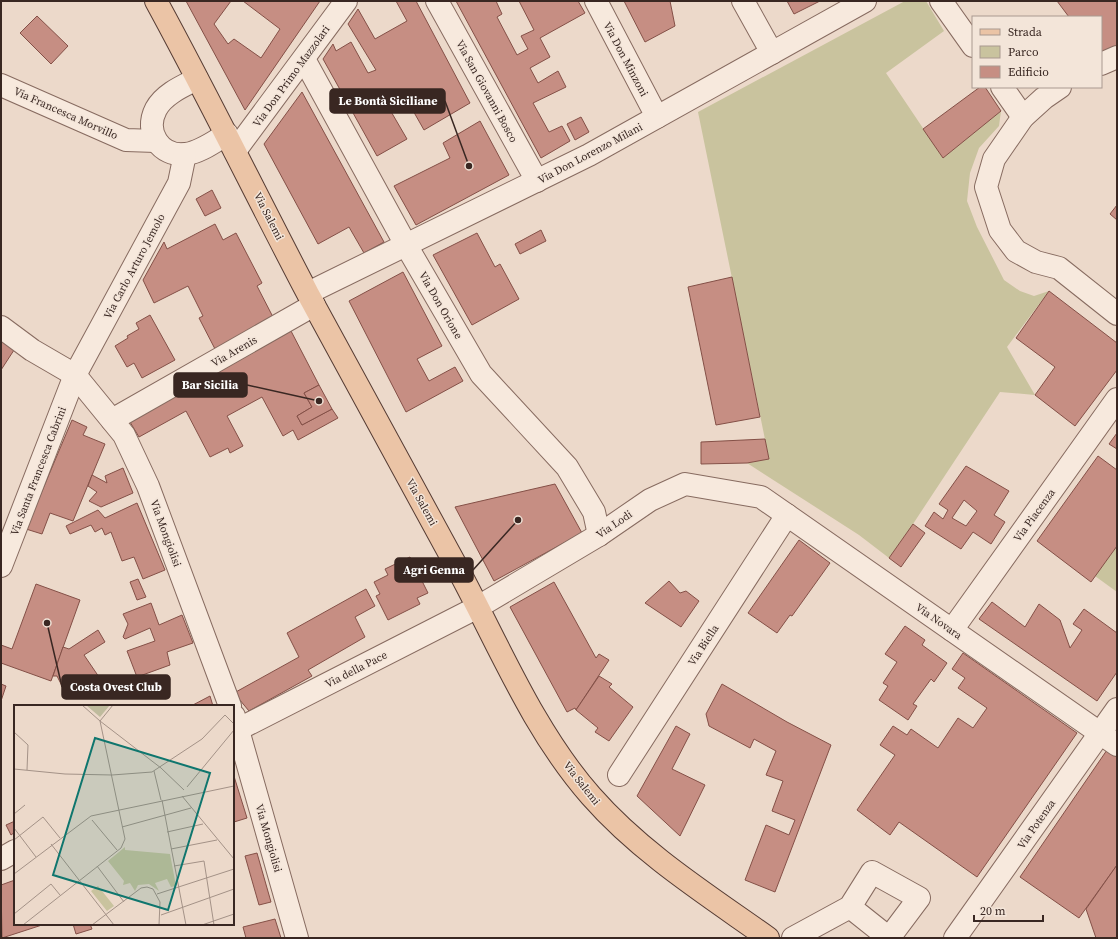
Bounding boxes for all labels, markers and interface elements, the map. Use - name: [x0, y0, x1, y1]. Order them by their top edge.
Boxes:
- legend: [972, 16, 1102, 88]
- street label: Via Don Minzoni: [600, 19, 652, 99]
- street label: Via Don Primo Mazzolari: [249, 22, 333, 130]
- text: Strada: [1008, 24, 1043, 40]
- street label: Via San Giovanni Bosco: [452, 37, 521, 145]
- text: Parco: [1008, 44, 1039, 60]
- text: Edificio: [1008, 64, 1049, 80]
- street label: Via Francesca Morvillo: [11, 84, 120, 143]
- callout: Le Bontà Siciliane: [330, 89, 445, 113]
- text: Le Bontà Siciliane: [339, 93, 437, 109]
- street label: Via Don Lorenzo Milani: [535, 119, 645, 187]
- street label: Via Salemi: [250, 190, 287, 243]
- street label: Via Carlo Arturo Jemolo: [100, 211, 169, 322]
- street label: Via Don Orione: [415, 269, 466, 342]
- street label: Via Arenis: [209, 332, 260, 371]
- callout: Bar Sicilia: [174, 373, 247, 397]
- text: Bar Sicilia: [182, 377, 239, 393]
- street label: Via Santa Francesca Cabrini: [7, 405, 70, 538]
- street label: Via Salemi: [402, 476, 441, 529]
- street label: Via Piacenza: [1010, 485, 1059, 545]
- street label: Via Mongiolisi: [146, 498, 185, 569]
- street label: Via Lodi: [593, 507, 635, 542]
- callout: Agri Genna: [395, 558, 473, 582]
- text: Agri Genna: [403, 562, 466, 578]
- street label: Via Novara: [912, 600, 965, 643]
- street label: Via Biella: [685, 621, 723, 669]
- street label: Via della Pace: [323, 647, 390, 692]
- callout: Costa Ovest Club: [62, 675, 170, 699]
- text: Costa Ovest Club: [70, 679, 162, 695]
- inset map: [14, 705, 234, 925]
- street label: Via Salemi: [560, 758, 603, 808]
- street label: Via Potenza: [1014, 796, 1059, 852]
- street label: Via Mongiolisi: [252, 802, 285, 874]
- scale bar: [974, 897, 1043, 923]
- text: 20 m: [980, 903, 1006, 919]

